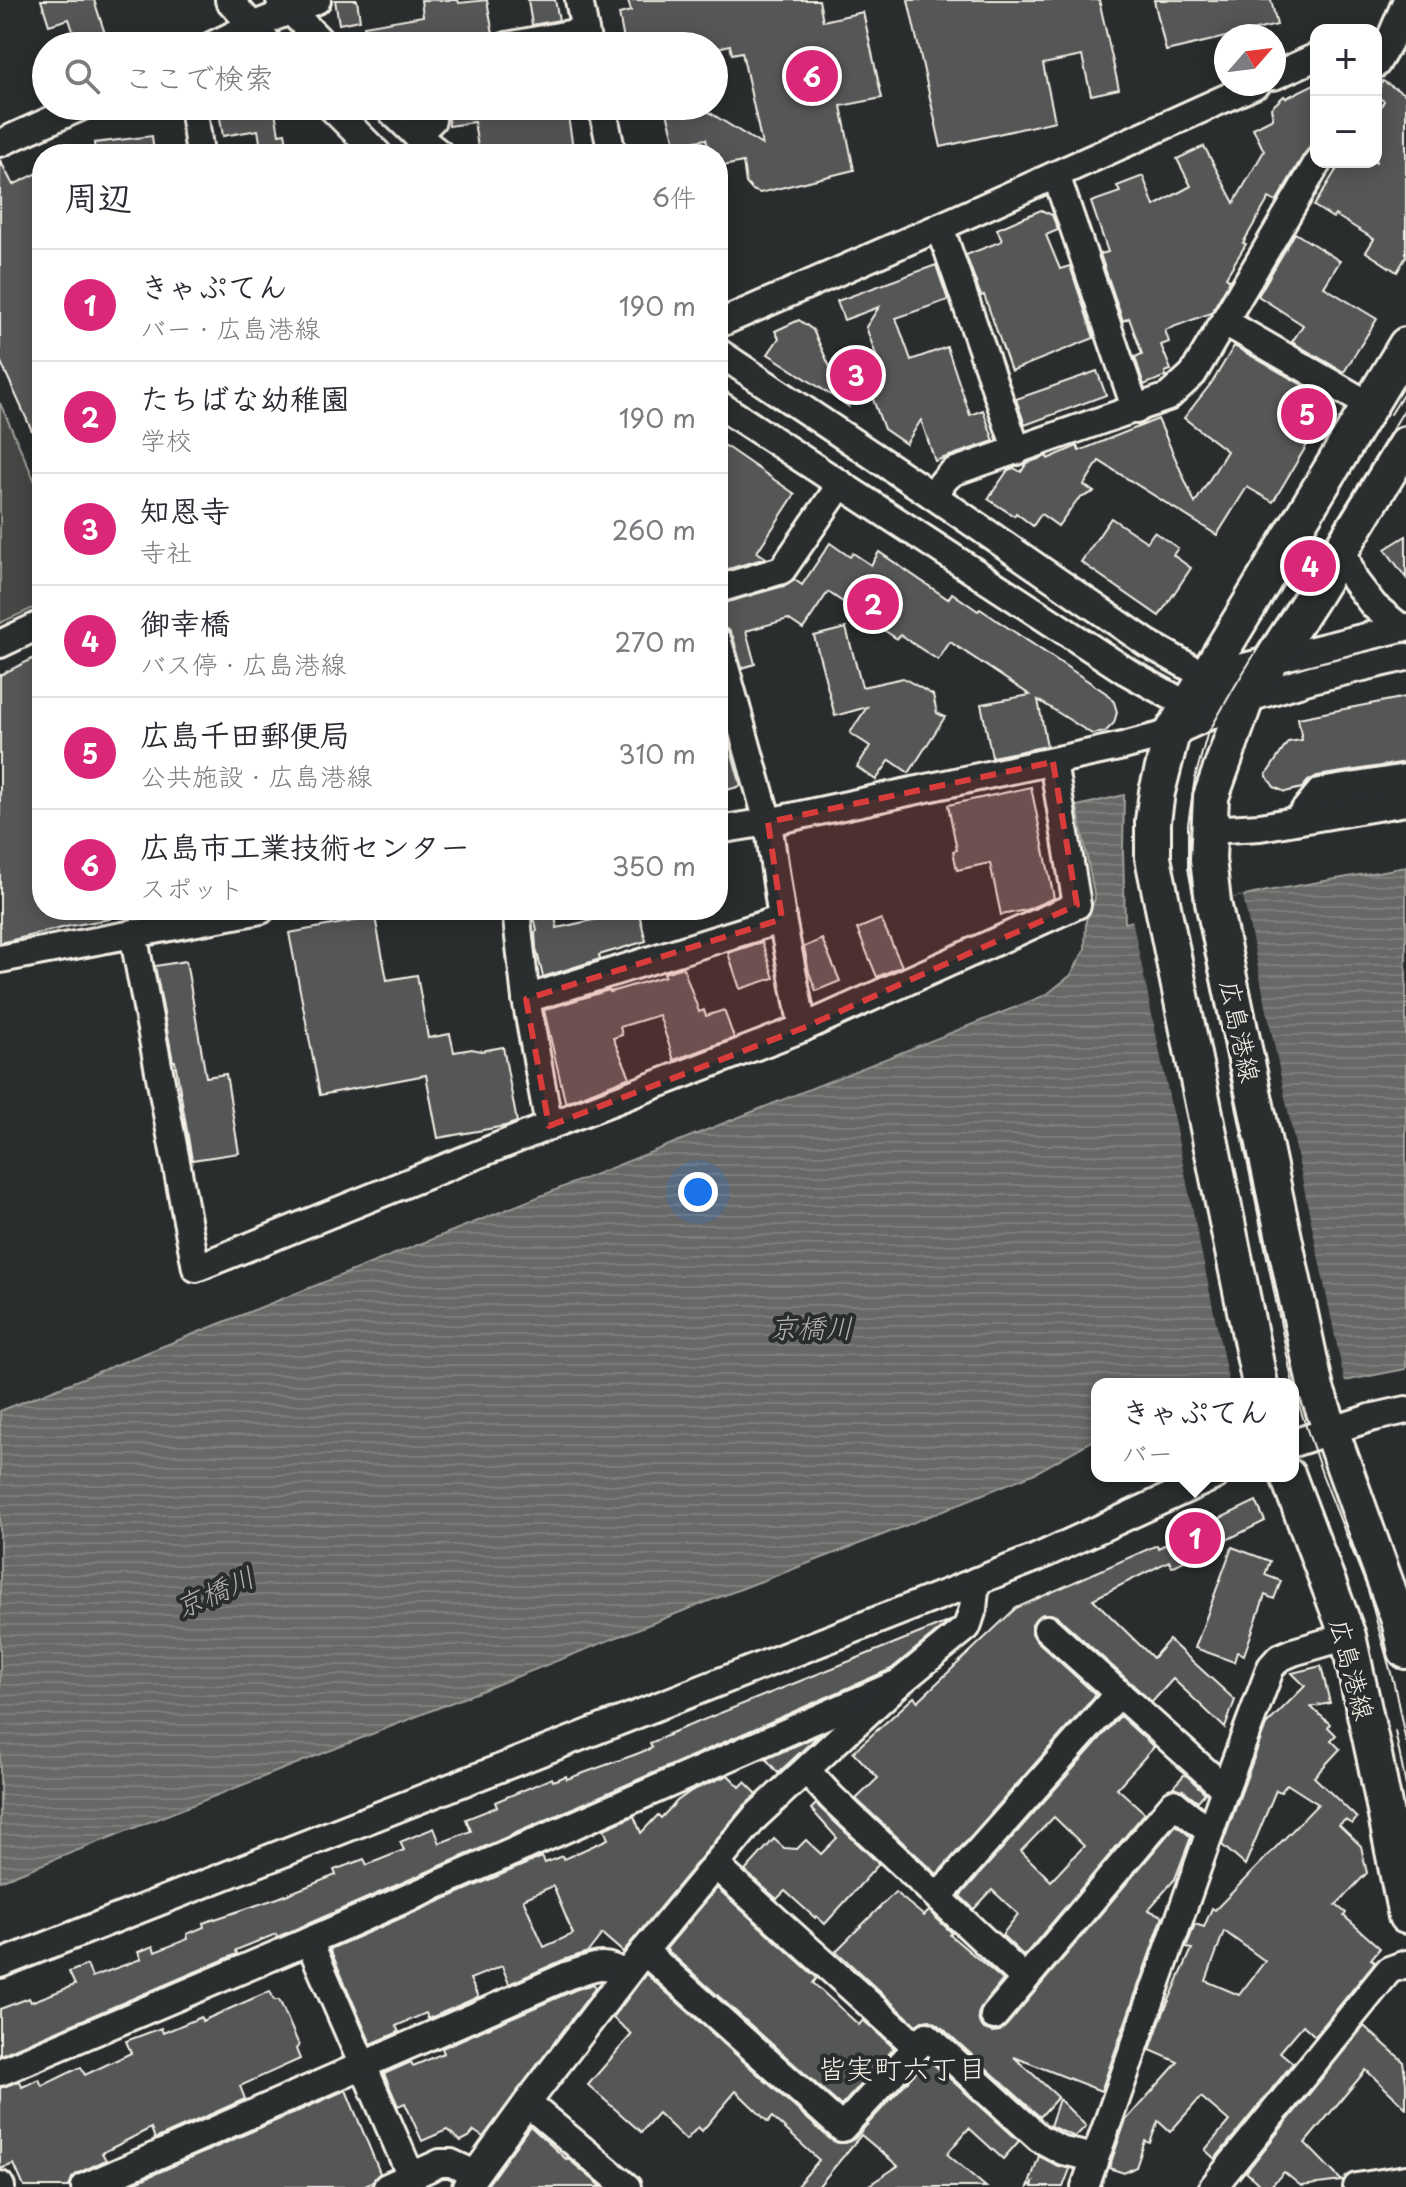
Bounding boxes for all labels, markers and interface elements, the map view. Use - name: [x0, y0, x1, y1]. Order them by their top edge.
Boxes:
- north arrow: [1214, 24, 1286, 96]
- map controls: [1310, 24, 1382, 168]
- button: +: [1310, 24, 1382, 96]
- search box: [32, 32, 728, 120]
- pin: 6: [786, 46, 838, 106]
- icon: search: [60, 54, 104, 98]
- text: ここで検索: [124, 54, 274, 99]
- button: −: [1310, 96, 1382, 168]
- text: 周辺: [64, 170, 132, 222]
- text: 6件: [652, 177, 696, 216]
- text: きゃぷてん: [140, 263, 288, 308]
- text: 1: [84, 286, 96, 325]
- text: 190 m: [619, 286, 696, 325]
- text: バー · 広島港線: [140, 308, 320, 347]
- pin: 3: [830, 345, 882, 405]
- text: たちばな幼稚園: [140, 375, 350, 420]
- pin: 5: [1281, 384, 1333, 444]
- text: 2: [81, 398, 99, 437]
- text: 190 m: [619, 398, 696, 437]
- text: 学校: [140, 420, 192, 459]
- text: 知恩寺: [140, 487, 230, 532]
- text: 3: [81, 510, 99, 549]
- text: 260 m: [612, 510, 696, 549]
- text: 寺社: [140, 532, 192, 571]
- pin: 4: [1284, 536, 1336, 596]
- pin: 2: [847, 574, 899, 634]
- text: 御幸橋: [140, 599, 230, 644]
- text: 4: [81, 622, 99, 661]
- text: 270 m: [615, 622, 696, 661]
- text: バス停 · 広島港線: [140, 644, 346, 683]
- text: 広島千田郵便局: [140, 711, 350, 756]
- text: 5: [82, 734, 98, 773]
- text: 310 m: [618, 734, 696, 773]
- text: 公共施設 · 広島港線: [140, 756, 372, 795]
- text: 広島市工業技術センター: [140, 823, 470, 868]
- text: 6: [81, 846, 99, 885]
- text: 350 m: [612, 846, 696, 885]
- text: スポット: [140, 868, 244, 907]
- street label: 広島港線: [1211, 976, 1271, 1086]
- your location: [678, 1172, 718, 1212]
- water label: 京橋川: [769, 1305, 853, 1348]
- popup: [1091, 1378, 1299, 1482]
- text: きゃぷてん: [1121, 1388, 1269, 1433]
- text: バー: [1121, 1433, 1173, 1472]
- pin: 1: [1169, 1508, 1221, 1568]
- water label: 京橋川: [167, 1554, 261, 1628]
- street label: 広島港線: [1321, 1614, 1385, 1724]
- district label: 皆実町六丁目: [818, 2046, 986, 2089]

